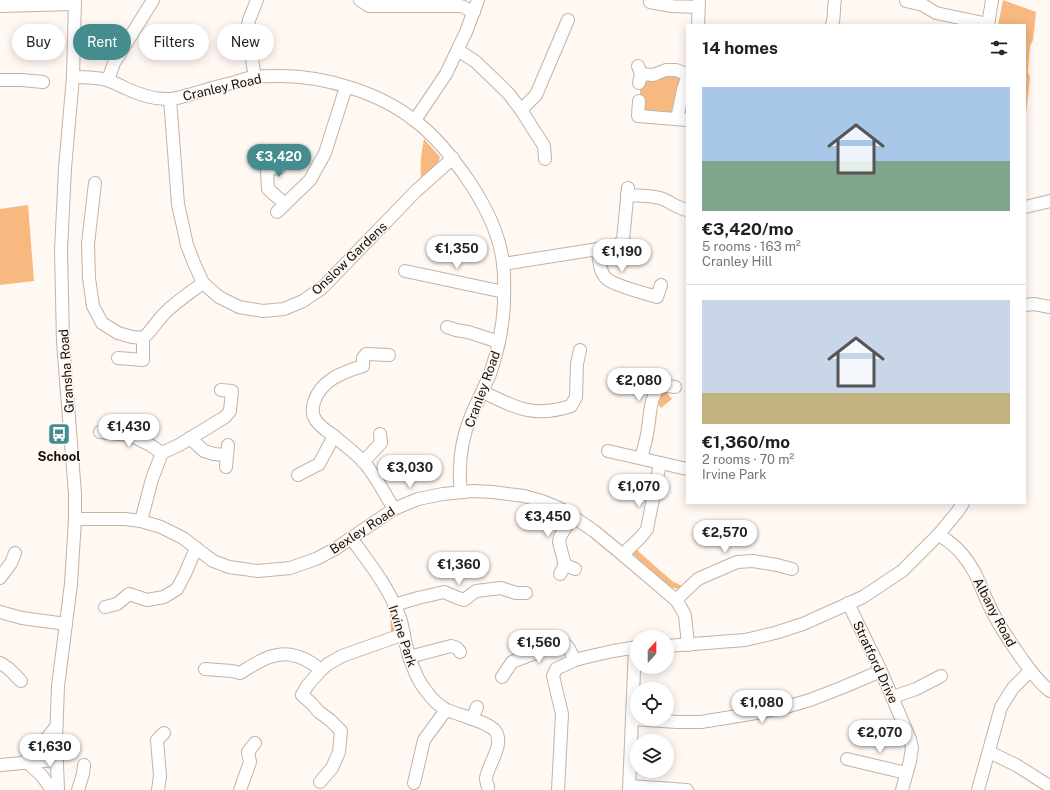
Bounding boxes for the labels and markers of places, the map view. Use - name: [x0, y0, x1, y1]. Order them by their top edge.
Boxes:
- pin: €3,420: [246, 144, 312, 178]
- pin: €1,350: [424, 236, 490, 270]
- pin: €1,190: [589, 239, 655, 273]
- pin: €2,080: [606, 368, 672, 402]
- pin: €1,430: [96, 414, 162, 448]
- bus stop icon: School: [46, 421, 72, 447]
- place label: School: [38, 449, 80, 464]
- pin: €3,030: [377, 455, 443, 489]
- pin: €1,070: [606, 474, 672, 508]
- pin: €3,450: [515, 504, 581, 538]
- pin: €2,570: [692, 520, 758, 554]
- pin: €1,360: [426, 552, 492, 586]
- pin: €1,560: [506, 630, 572, 664]
- pin: €1,080: [729, 690, 795, 724]
- pin: €2,070: [847, 720, 913, 754]
- pin: €1,630: [17, 734, 83, 768]

